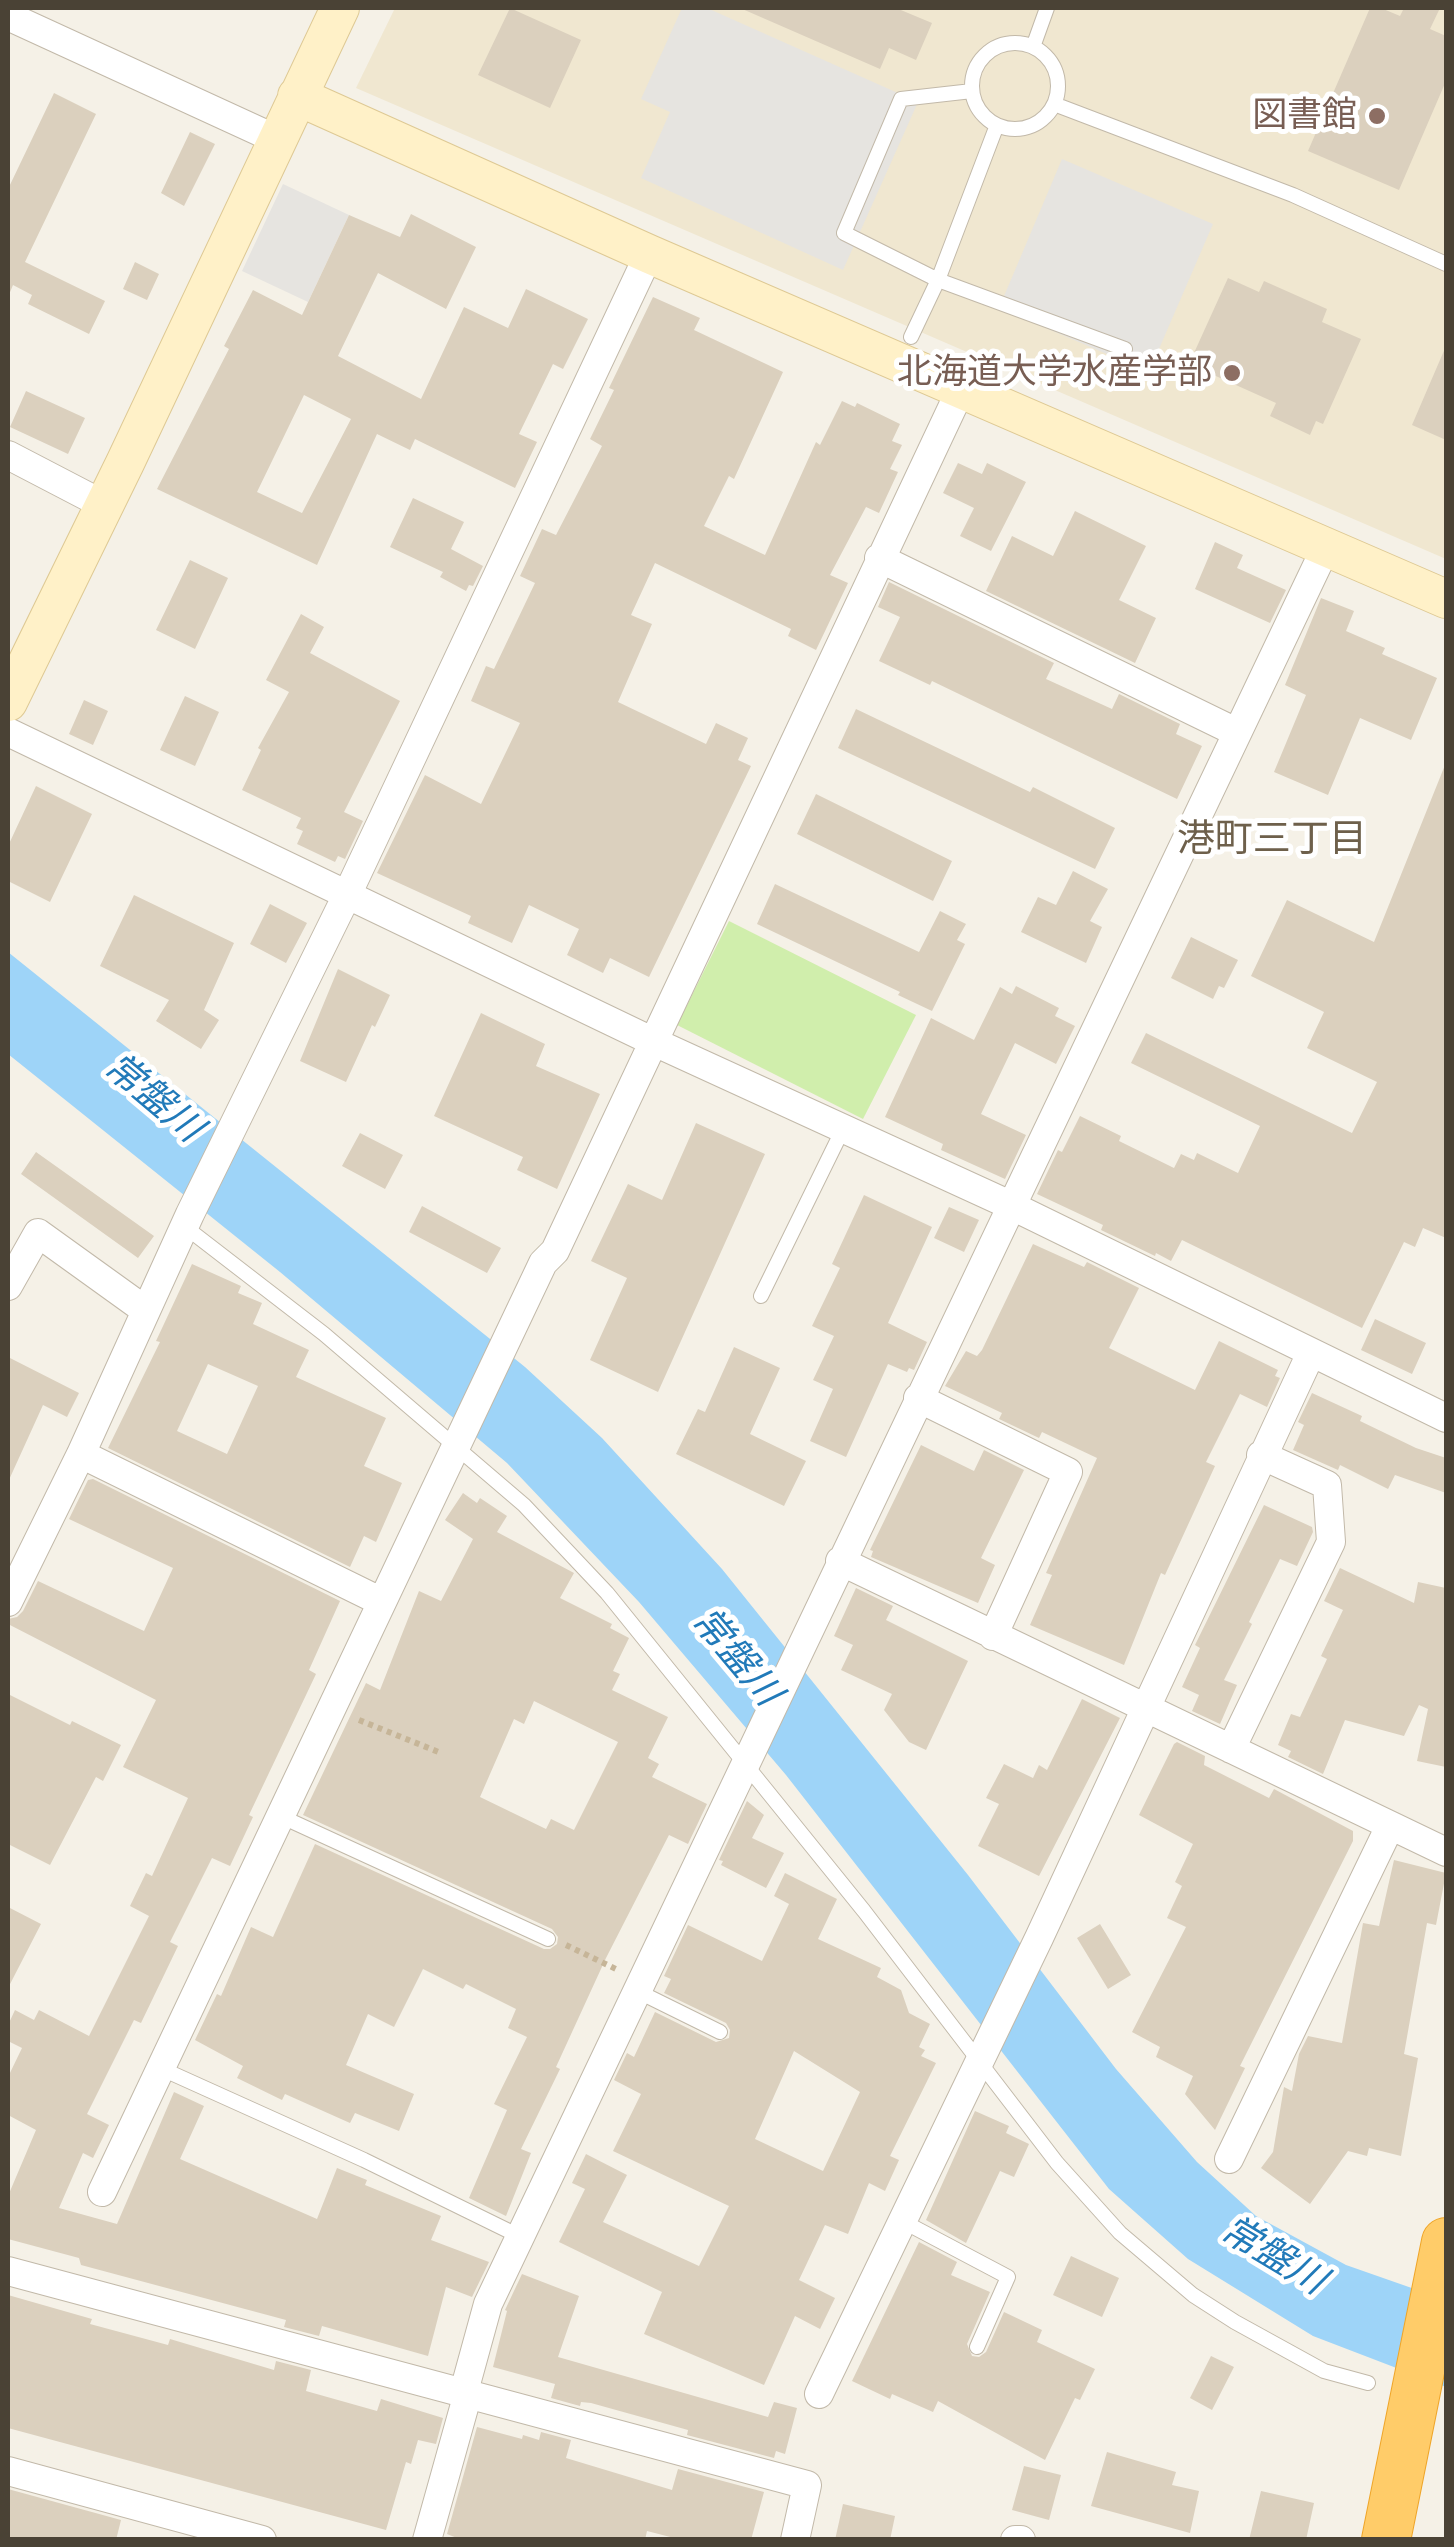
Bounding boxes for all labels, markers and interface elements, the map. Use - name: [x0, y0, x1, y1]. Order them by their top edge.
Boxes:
- place label: 図書館: [1252, 95, 1357, 137]
- marker: 図書館: [1366, 105, 1388, 127]
- place label: 北海道大学水産学部: [897, 352, 1212, 394]
- marker: 北海道大学水産学部: [1221, 362, 1243, 384]
- district label: 港町三丁目: [1177, 817, 1367, 863]
- water label: 常盤川: [95, 1044, 211, 1152]
- water label: 常盤川: [682, 1599, 790, 1715]
- water label: 常盤川: [1212, 2207, 1334, 2305]

